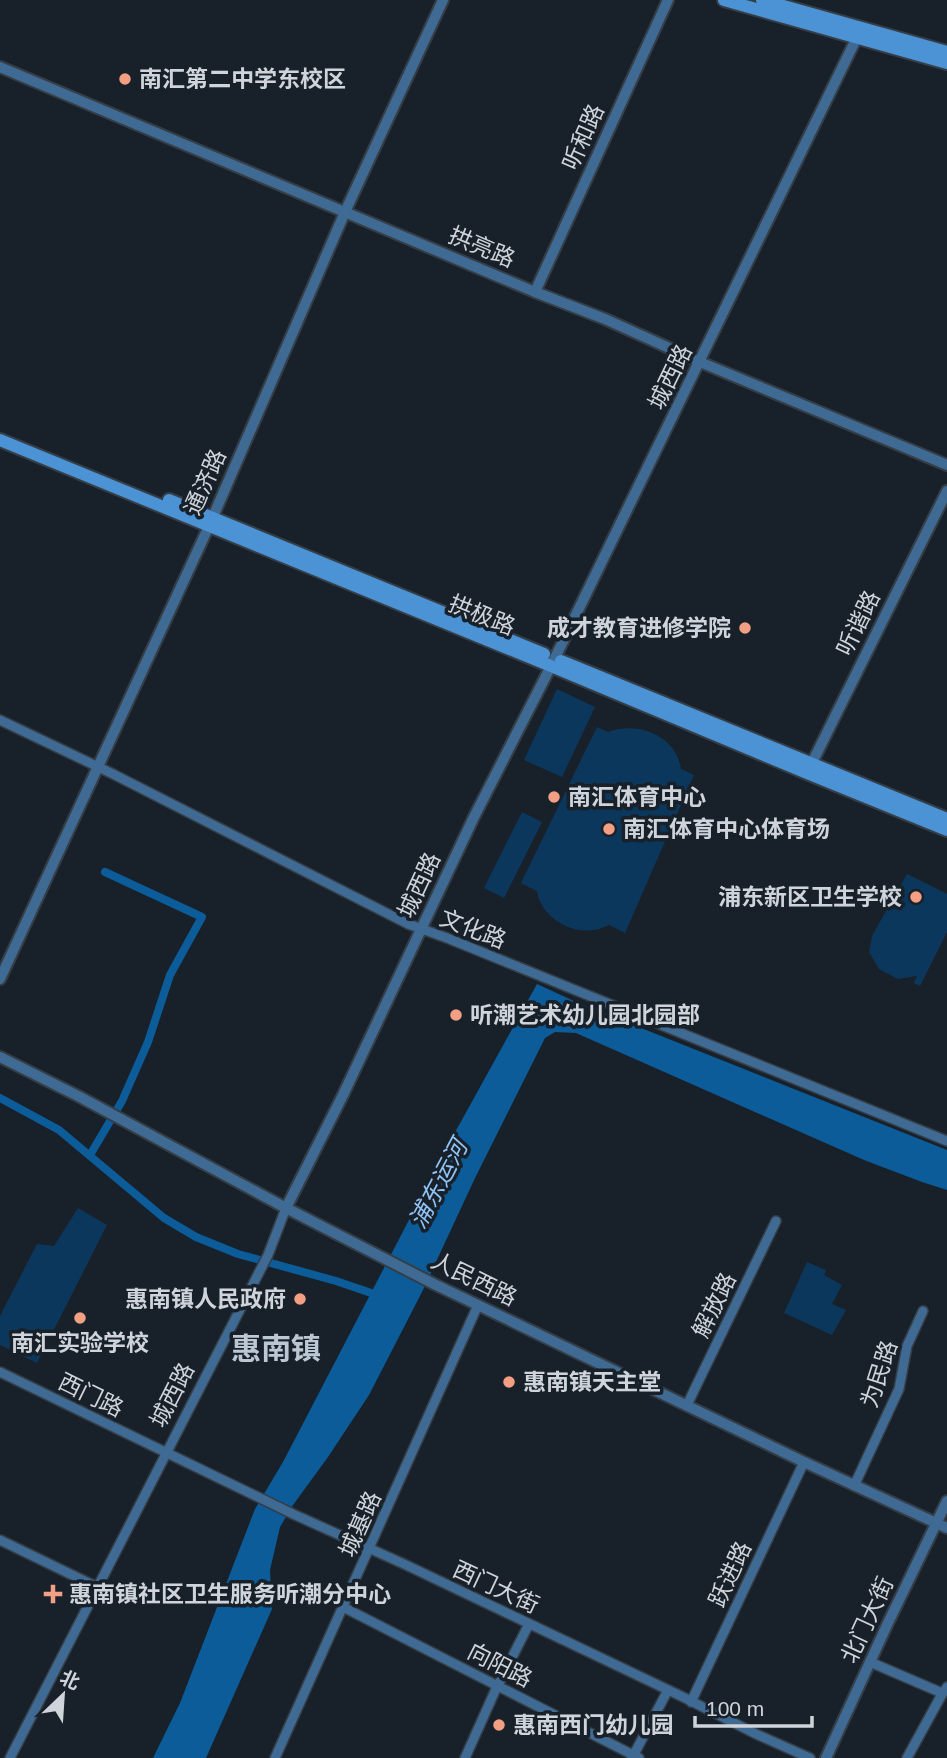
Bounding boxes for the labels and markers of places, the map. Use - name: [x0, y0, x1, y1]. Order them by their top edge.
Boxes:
- place label: 南汇第二中学东校区: [139, 66, 346, 92]
- marker: 南汇第二中学东校区: [117, 71, 133, 87]
- place label: 成才教育进修学院: [547, 615, 731, 641]
- marker: 成才教育进修学院: [737, 620, 753, 636]
- place label: 南汇体育中心: [568, 784, 706, 810]
- marker: 南汇体育中心: [546, 789, 562, 805]
- place label: 南汇体育中心体育场: [623, 816, 830, 842]
- marker: 南汇体育中心体育场: [601, 821, 617, 837]
- place label: 浦东新区卫生学校: [718, 884, 902, 910]
- marker: 浦东新区卫生学校: [908, 889, 924, 905]
- place label: 听潮艺术幼儿园北园部: [470, 1002, 700, 1028]
- marker: 听潮艺术幼儿园北园部: [448, 1007, 464, 1023]
- place label: 惠南镇人民政府: [125, 1286, 286, 1312]
- marker: 惠南镇人民政府: [292, 1291, 308, 1307]
- marker: 南汇实验学校: [72, 1310, 88, 1326]
- place label: 南汇实验学校: [11, 1330, 149, 1356]
- place label: 惠南镇天主堂: [523, 1369, 661, 1395]
- marker: 惠南镇天主堂: [501, 1374, 517, 1390]
- place label: 惠南镇社区卫生服务听潮分中心: [69, 1581, 391, 1607]
- marker: 惠南镇社区卫生服务听潮分中心: [43, 1584, 63, 1604]
- place label: 惠南西门幼儿园: [513, 1712, 674, 1738]
- marker: 惠南西门幼儿园: [491, 1717, 507, 1733]

